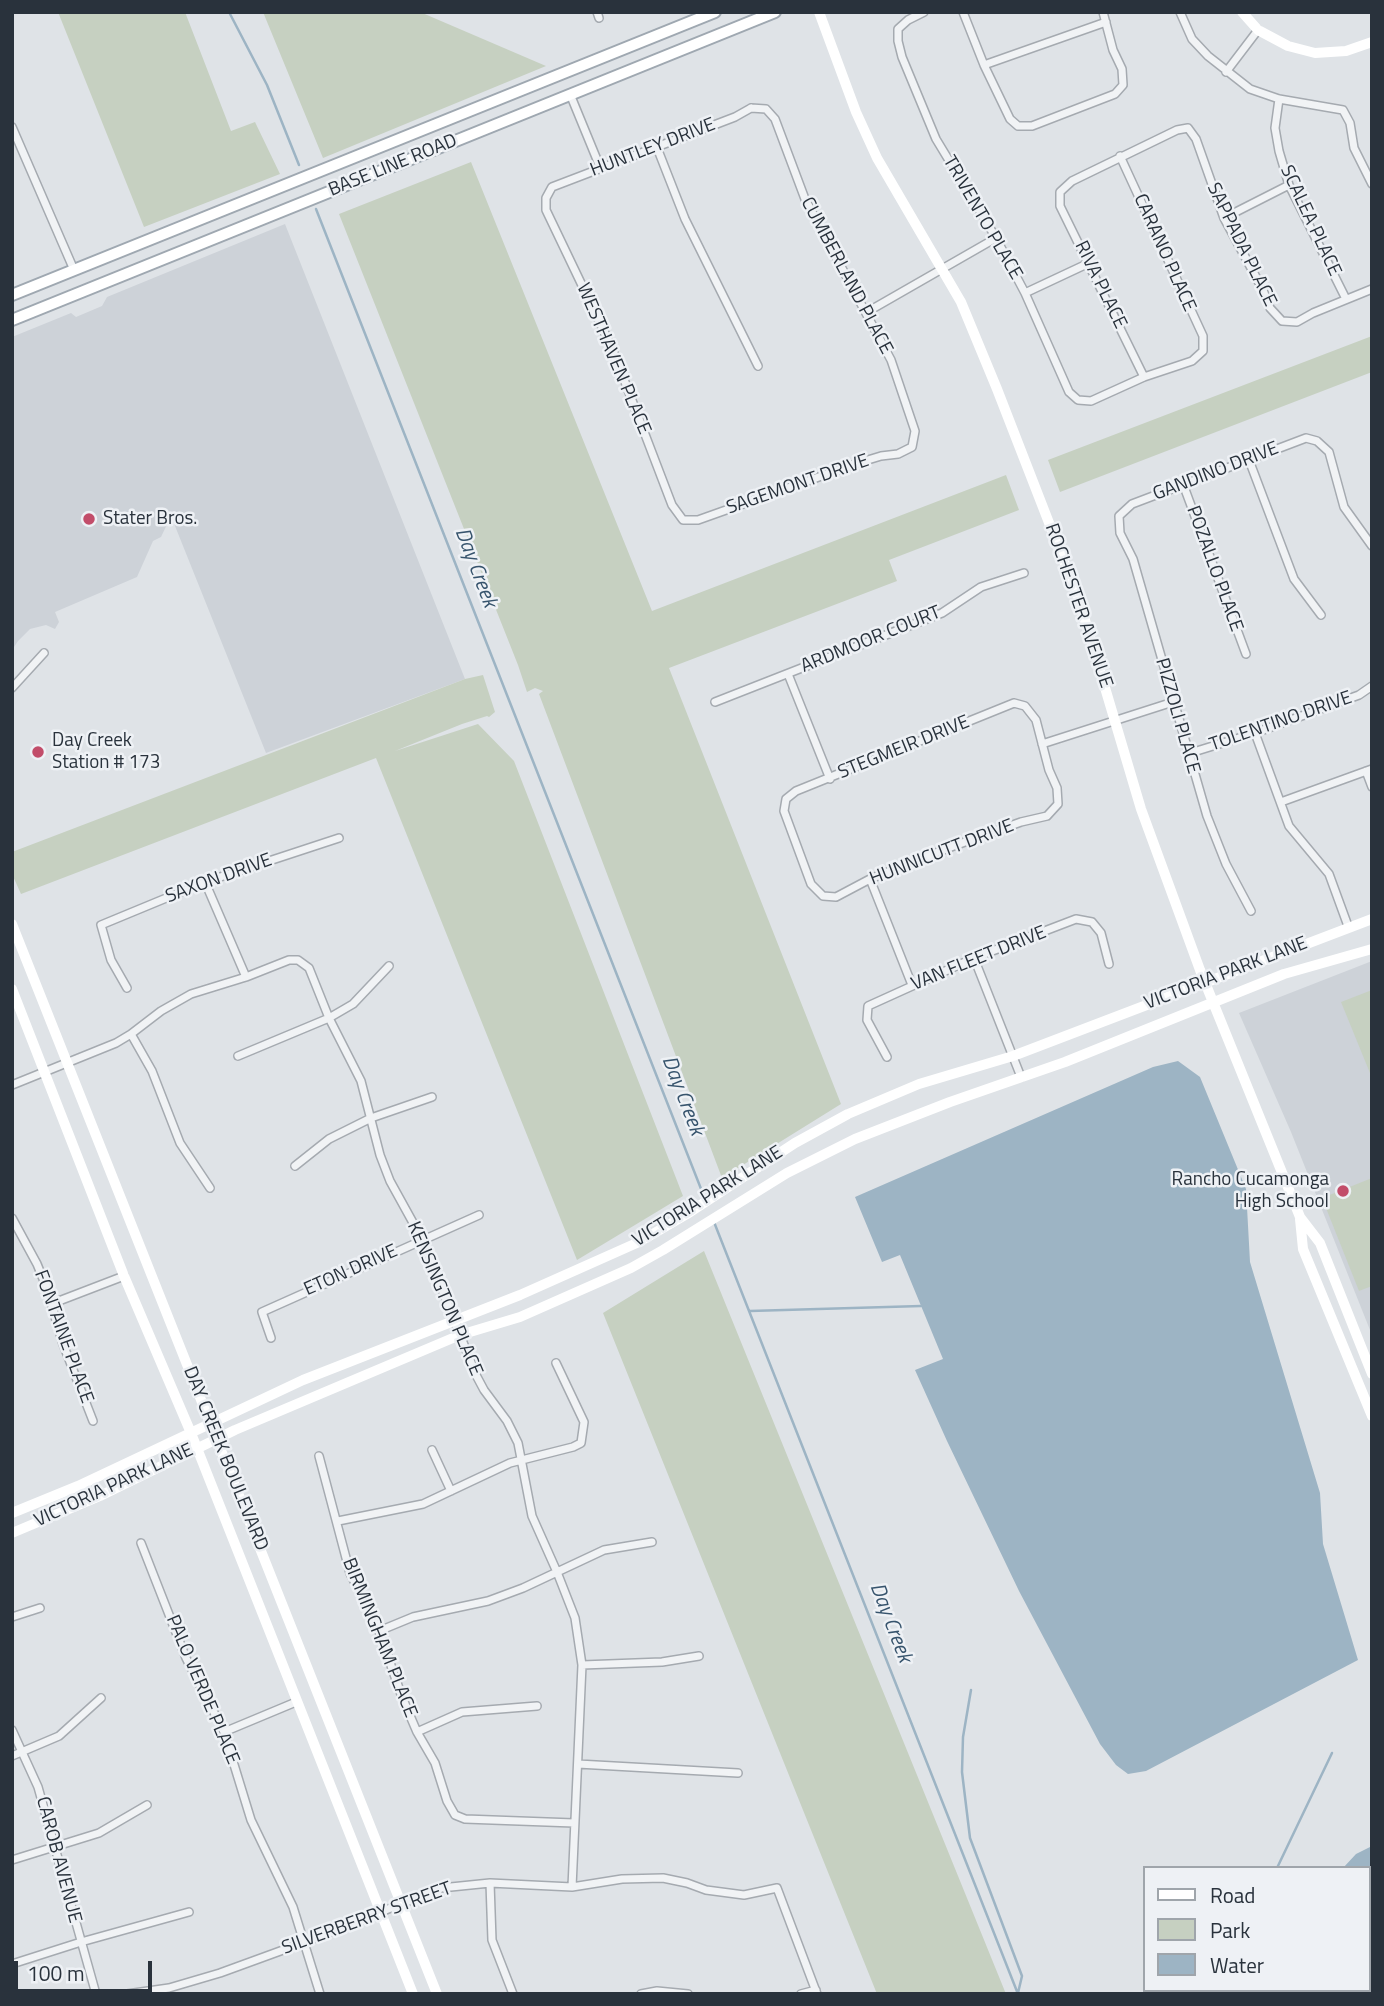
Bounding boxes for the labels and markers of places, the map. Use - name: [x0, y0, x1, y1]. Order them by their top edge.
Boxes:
- place label: Stater Bros.: [103, 508, 197, 530]
- marker: Stater Bros.: [81, 511, 97, 527]
- place label: Day Creek Station # 173: [52, 730, 160, 774]
- marker: Day Creek Station # 173: [30, 744, 46, 760]
- place label: Rancho Cucamonga High School: [1171, 1169, 1329, 1213]
- marker: Rancho Cucamonga High School: [1335, 1183, 1351, 1199]

